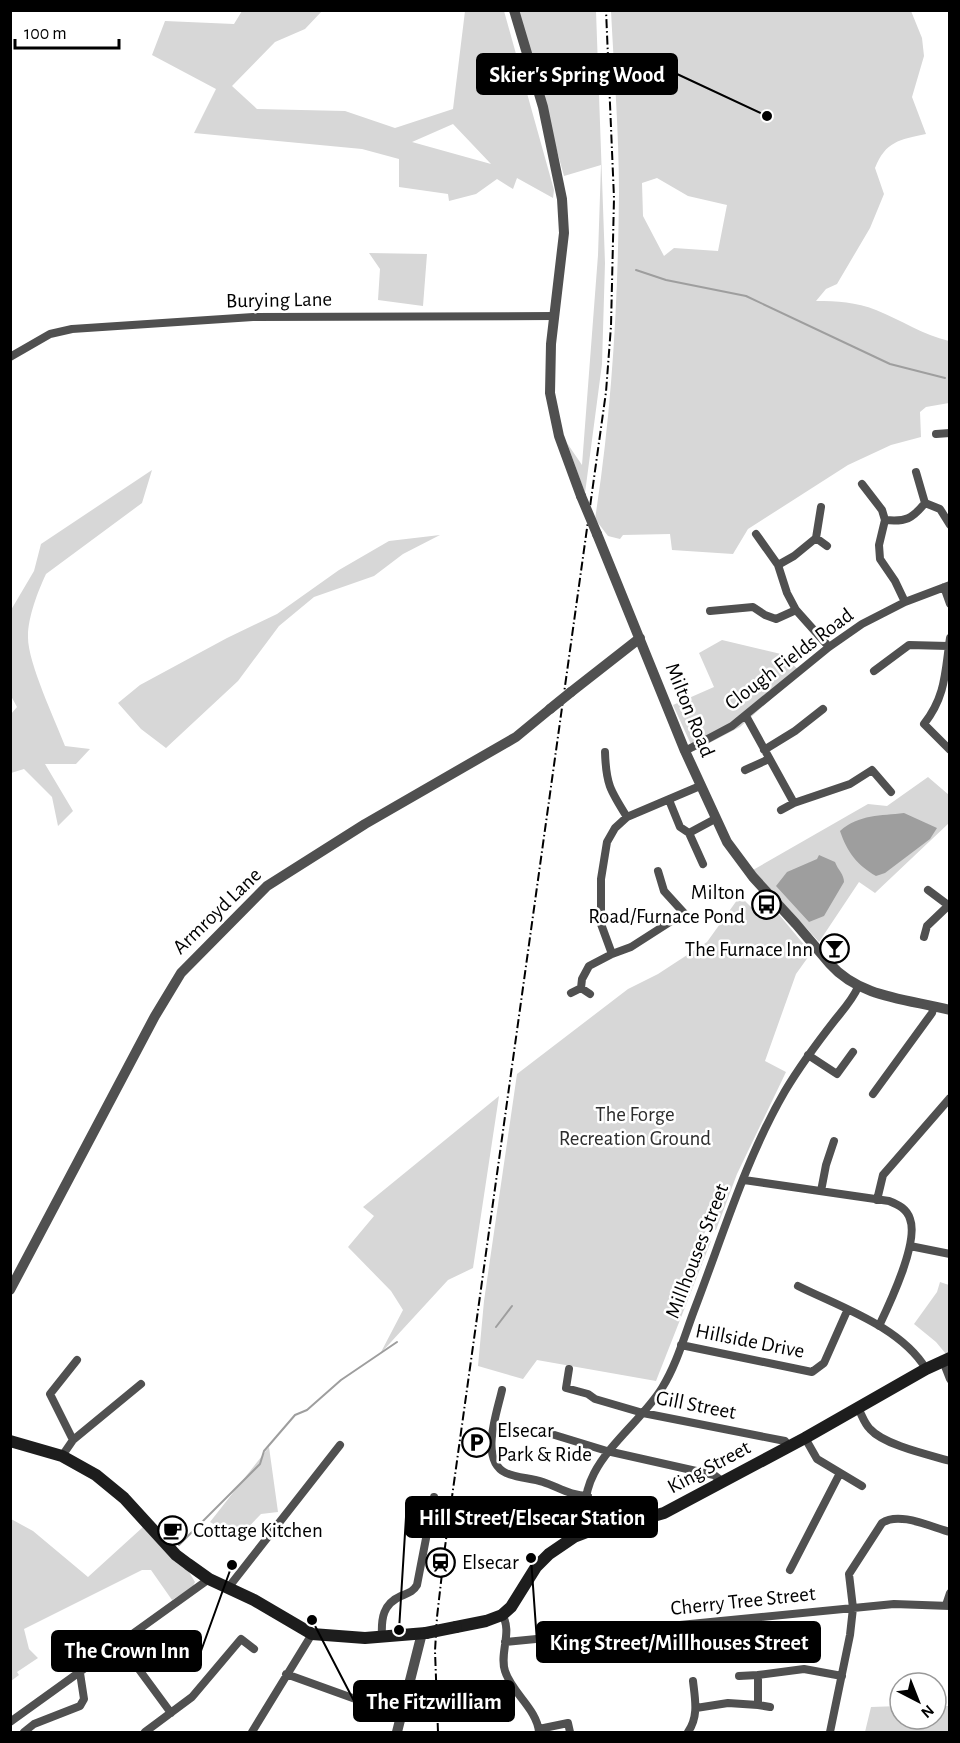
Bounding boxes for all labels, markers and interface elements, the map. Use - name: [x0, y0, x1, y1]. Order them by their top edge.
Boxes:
- scale bar: [15, 12, 118, 50]
- text: 100 m: [24, 25, 67, 43]
- callout: Skier's Spring Wood: [477, 54, 677, 94]
- text: Skier's Spring Wood: [489, 64, 665, 86]
- street label: Burying Lane: [226, 289, 332, 311]
- street label: Clough Fields Road: [721, 604, 857, 714]
- street label: Milton Road: [662, 660, 718, 760]
- street label: Armroyd Lane: [169, 864, 265, 958]
- place label: Milton Road/Furnace Pond: [588, 882, 745, 927]
- bus stop icon: Milton Road/Furnace Pond: [750, 888, 782, 920]
- bar icon: The Furnace Inn: [818, 933, 850, 965]
- place label: The Furnace Inn: [685, 939, 813, 960]
- park label: The Forge Recreation Ground: [559, 1104, 711, 1149]
- street label: Millhouses Street: [662, 1181, 732, 1321]
- street label: Hillside Drive: [694, 1320, 806, 1362]
- street label: Gill Street: [654, 1387, 738, 1423]
- place label: Elsecar Park & Ride: [497, 1420, 592, 1465]
- parking icon: Elsecar Park & Ride: [460, 1426, 492, 1458]
- street label: King Street: [664, 1436, 754, 1498]
- callout: Hill Street/Elsecar Station: [406, 1497, 657, 1537]
- text: Hill Street/Elsecar Station: [419, 1507, 645, 1529]
- cafe icon: Cottage Kitchen: [156, 1514, 188, 1546]
- place label: Cottage Kitchen: [193, 1520, 323, 1541]
- station icon: Elsecar: [425, 1546, 457, 1578]
- place label: Elsecar: [462, 1552, 519, 1573]
- street label: Cherry Tree Street: [669, 1583, 817, 1619]
- callout: King Street/Millhouses Street: [537, 1622, 820, 1662]
- callout: The Crown Inn: [52, 1631, 201, 1671]
- text: King Street/Millhouses Street: [550, 1632, 809, 1654]
- text: The Crown Inn: [64, 1640, 190, 1662]
- north arrow: [888, 1671, 948, 1731]
- callout: The Fitzwilliam: [354, 1681, 514, 1721]
- text: The Fitzwilliam: [366, 1691, 502, 1713]
- text: N: [918, 1702, 937, 1721]

